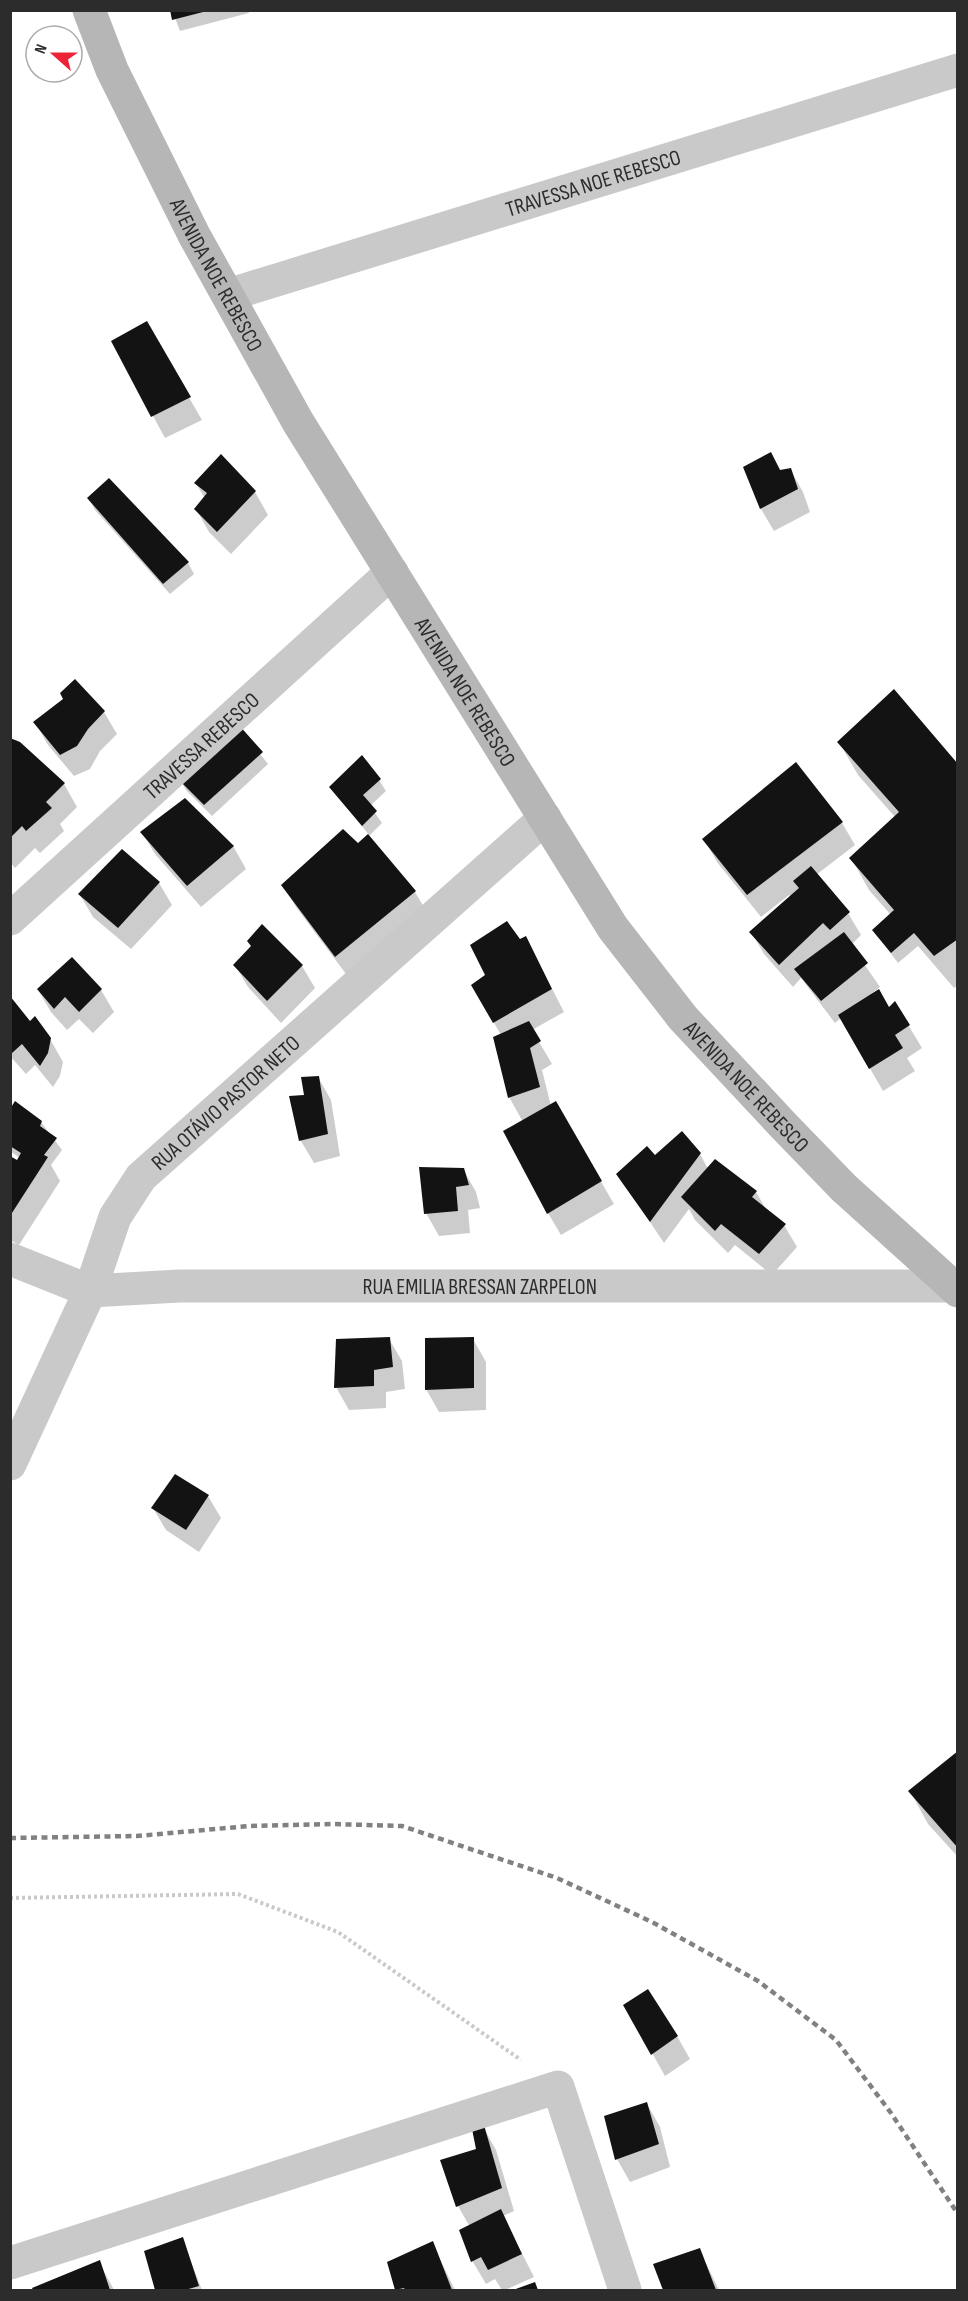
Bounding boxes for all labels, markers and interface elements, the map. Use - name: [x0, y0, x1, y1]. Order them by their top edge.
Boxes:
- north arrow: [24, 24, 84, 84]
- text: N: [31, 42, 52, 57]
- street label: TRAVESSA NOE REBESCO: [503, 144, 684, 224]
- street label: AVENIDA NOE REBESCO: [162, 193, 268, 357]
- street label: AVENIDA NOE REBESCO: [407, 612, 521, 772]
- street label: TRAVESSA REBESCO: [138, 687, 265, 806]
- street label: AVENIDA NOE REBESCO: [677, 1015, 814, 1159]
- street label: RUA OTÁVIO PASTOR NETO: [146, 1030, 306, 1177]
- street label: RUA EMILIA BRESSAN ZARPELON: [362, 1274, 597, 1301]

